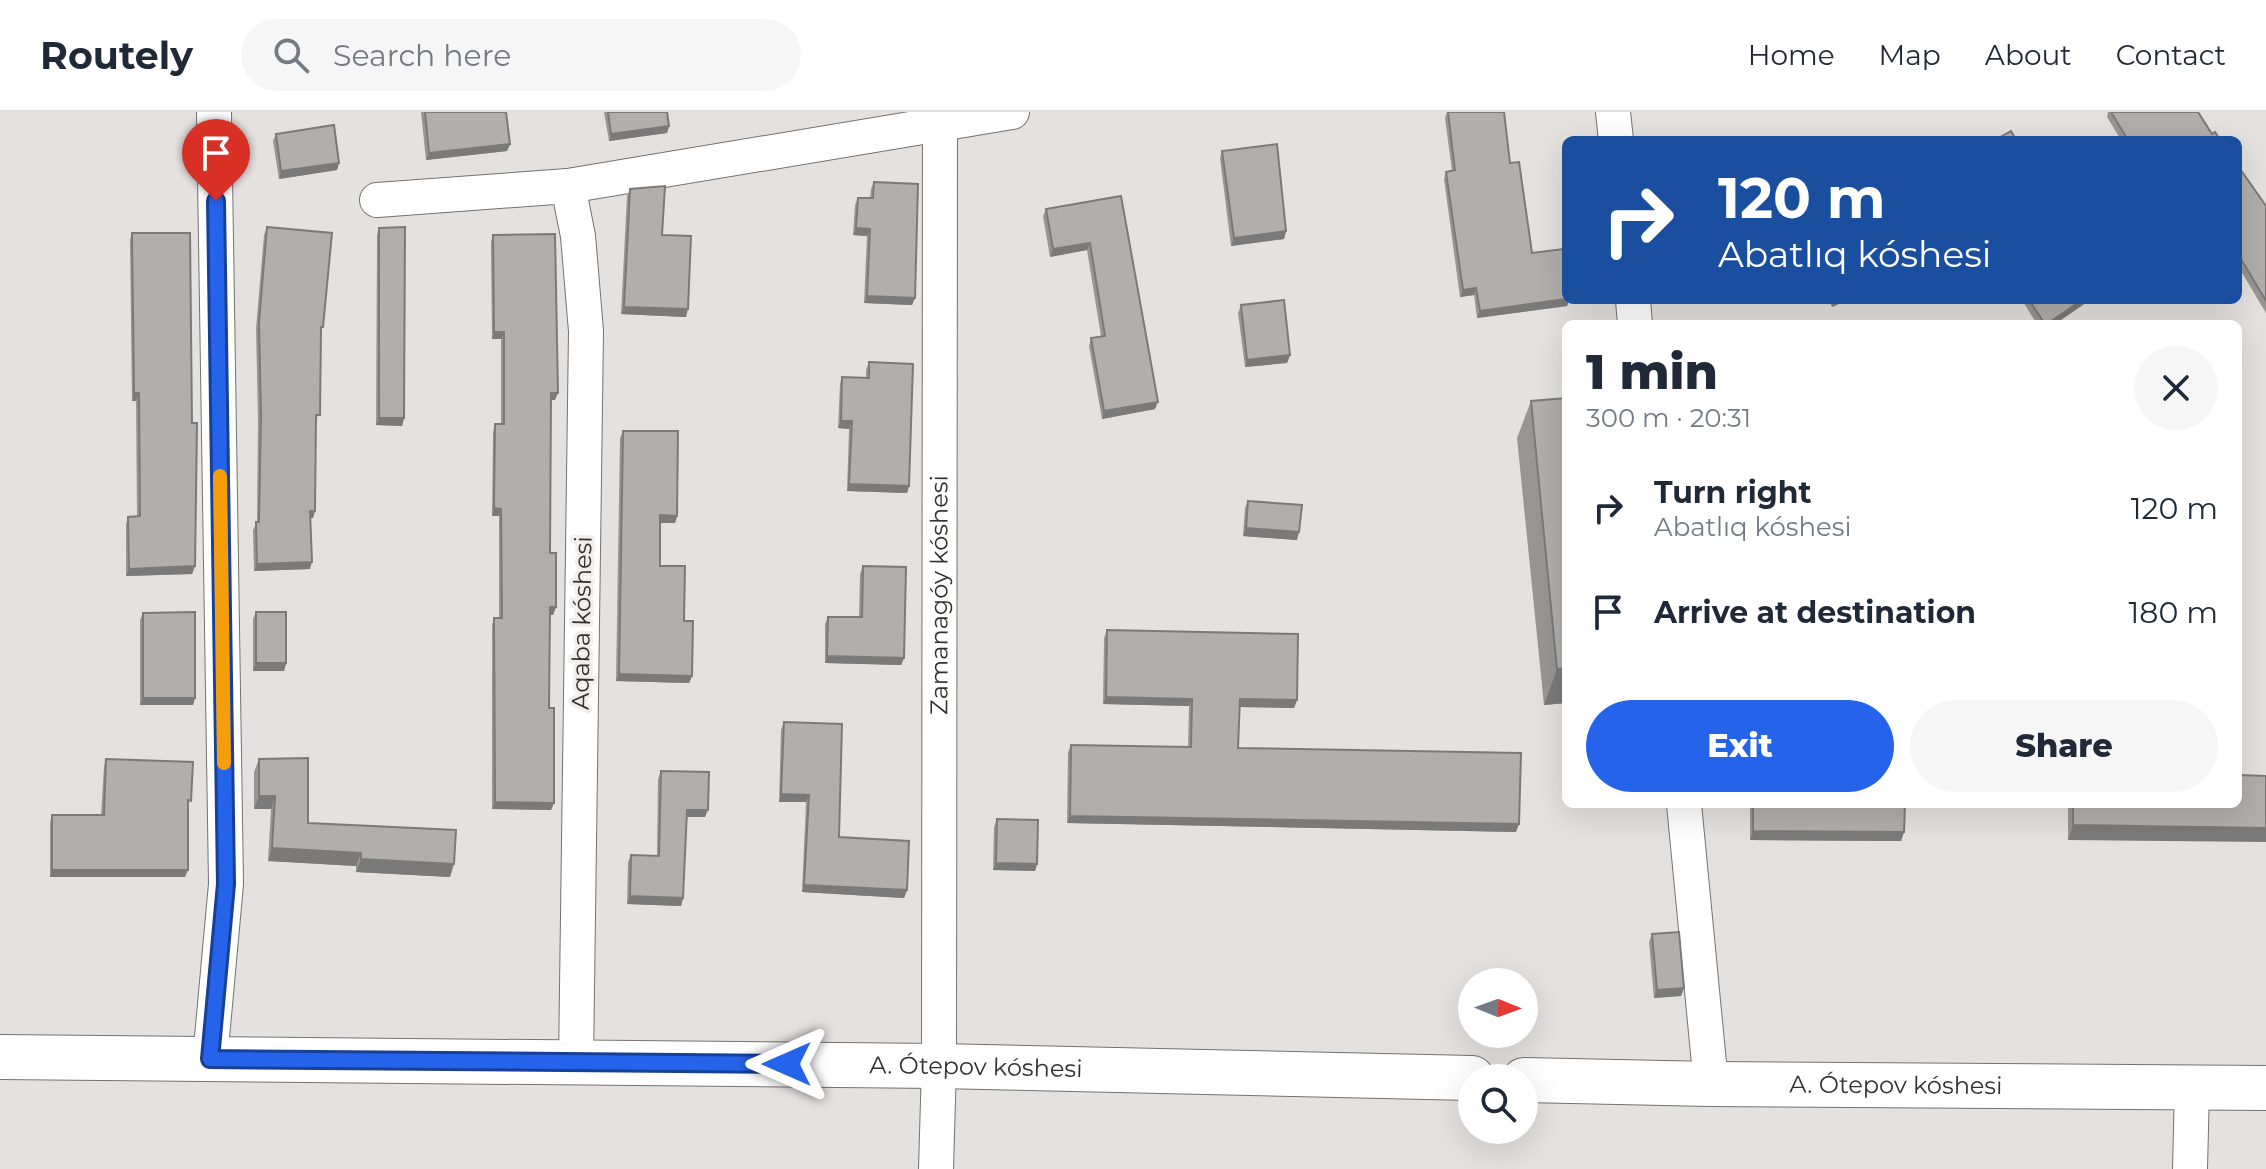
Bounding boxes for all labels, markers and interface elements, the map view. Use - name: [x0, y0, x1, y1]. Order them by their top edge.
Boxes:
- search box: [241, 19, 801, 91]
- text: Routely: [40, 32, 193, 79]
- icon: search: [269, 33, 313, 77]
- text: Search here: [333, 37, 511, 74]
- text: Home: [1748, 38, 1835, 72]
- text: Map: [1879, 38, 1941, 72]
- text: About: [1985, 38, 2072, 72]
- text: Contact: [2116, 38, 2226, 72]
- pin: [182, 119, 250, 201]
- icon: arrive: [194, 131, 238, 175]
- text: 120 m: [1718, 164, 1886, 232]
- icon: right: [1586, 168, 1690, 272]
- text: Abatlıq kóshesi: [1718, 232, 1991, 276]
- text: 1 min: [1586, 343, 1718, 401]
- button: close: [2134, 346, 2218, 430]
- text: 300 m · 20:31: [1586, 402, 1751, 434]
- text: Turn right: [1654, 474, 1811, 511]
- street label: Zamanagóy kóshesi: [924, 475, 954, 715]
- icon: right: [1586, 486, 1630, 530]
- text: 120 m: [2131, 490, 2218, 527]
- text: Abatlıq kóshesi: [1654, 511, 1851, 543]
- street label: Aqaba kóshesi: [565, 536, 598, 710]
- icon: arrive: [1586, 590, 1630, 634]
- text: Arrive at destination: [1654, 594, 1976, 631]
- text: 180 m: [2128, 594, 2218, 631]
- button: Exit: [1586, 700, 1894, 792]
- button: Share: [1910, 700, 2218, 792]
- north arrow: [1458, 968, 1538, 1048]
- map controls: [1458, 968, 1538, 1144]
- position arrow: [745, 1022, 829, 1106]
- street label: A. Ótepov kóshesi: [869, 1050, 1083, 1083]
- button: search: [1458, 1064, 1538, 1144]
- street label: A. Ótepov kóshesi: [1789, 1070, 2003, 1100]

